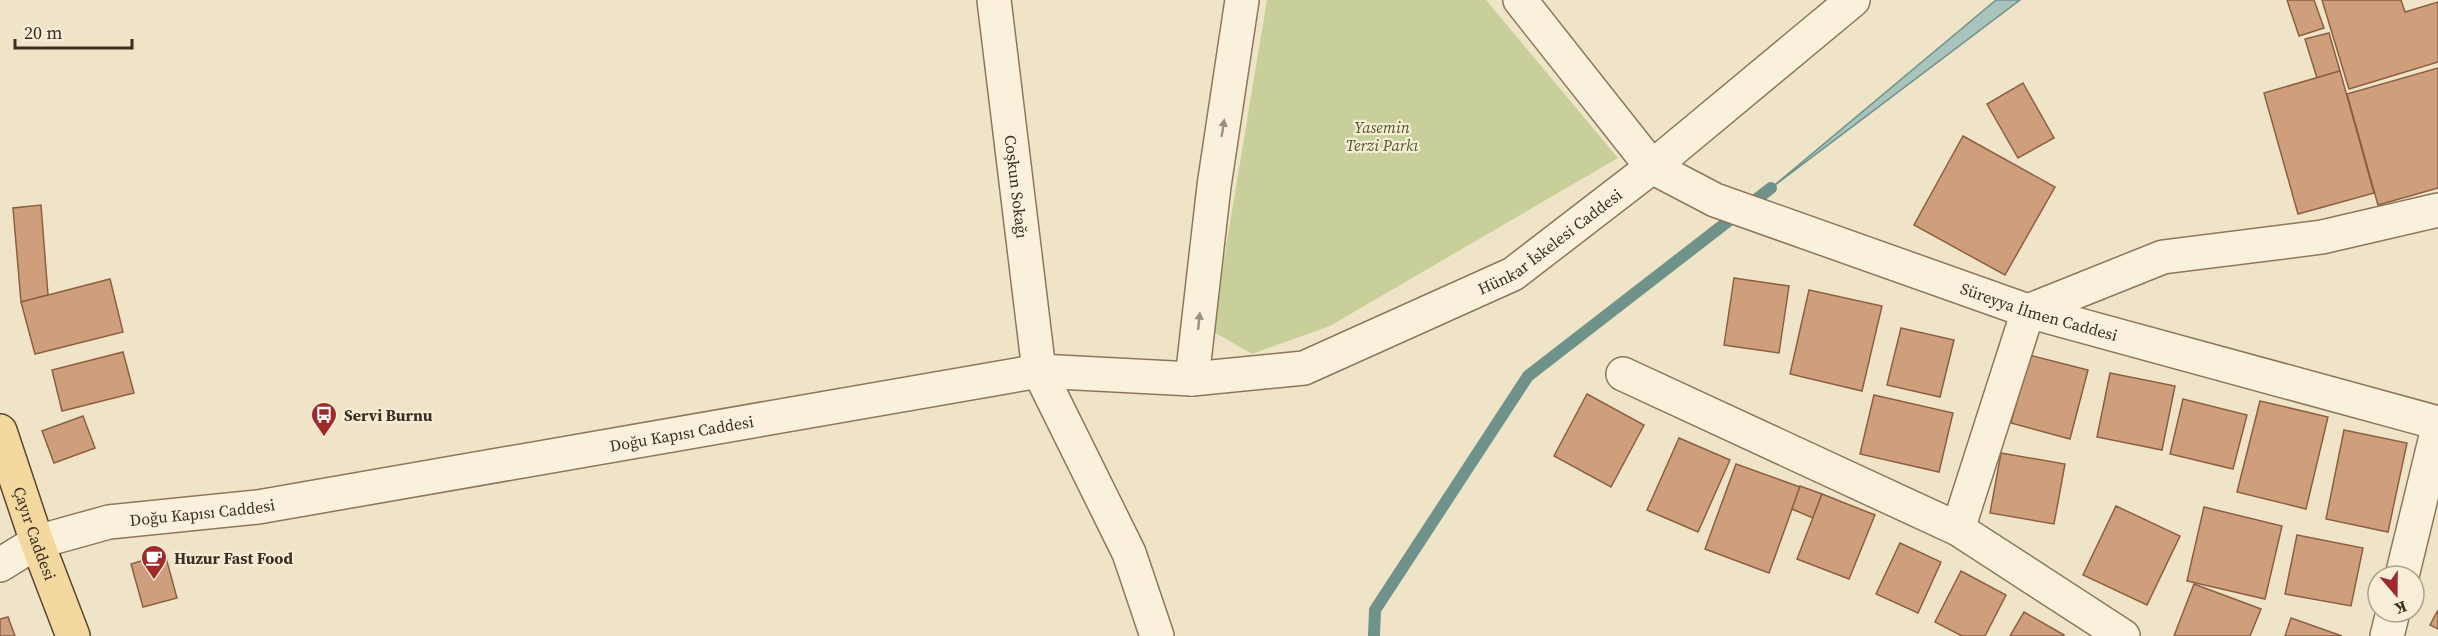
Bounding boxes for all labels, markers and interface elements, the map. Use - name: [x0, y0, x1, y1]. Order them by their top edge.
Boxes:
- scale bar: [15, 12, 132, 50]
- text: 20 m: [24, 20, 62, 45]
- park label: Yasemin Terzi Parkı: [1346, 116, 1418, 156]
- one-way arrow: [1218, 118, 1227, 137]
- street label: Coşkun Sokağı: [999, 134, 1034, 240]
- street label: Hünkar İskelesi Caddesi: [1474, 183, 1626, 300]
- street label: Süreyya İlmen Caddesi: [1958, 277, 2120, 346]
- one-way arrow: [1194, 312, 1203, 331]
- bus stop icon: Servi Burnu: [309, 400, 339, 438]
- place label: Servi Burnu: [344, 404, 433, 426]
- street label: Doğu Kapısı Caddesi: [608, 410, 755, 457]
- street label: Çayır Caddesi: [8, 484, 62, 583]
- street label: Doğu Kapısı Caddesi: [129, 493, 277, 531]
- cafe icon: Huzur Fast Food: [139, 543, 169, 581]
- place label: Huzur Fast Food: [174, 547, 293, 569]
- north arrow: [2366, 564, 2426, 624]
- text: K: [2391, 596, 2410, 621]

